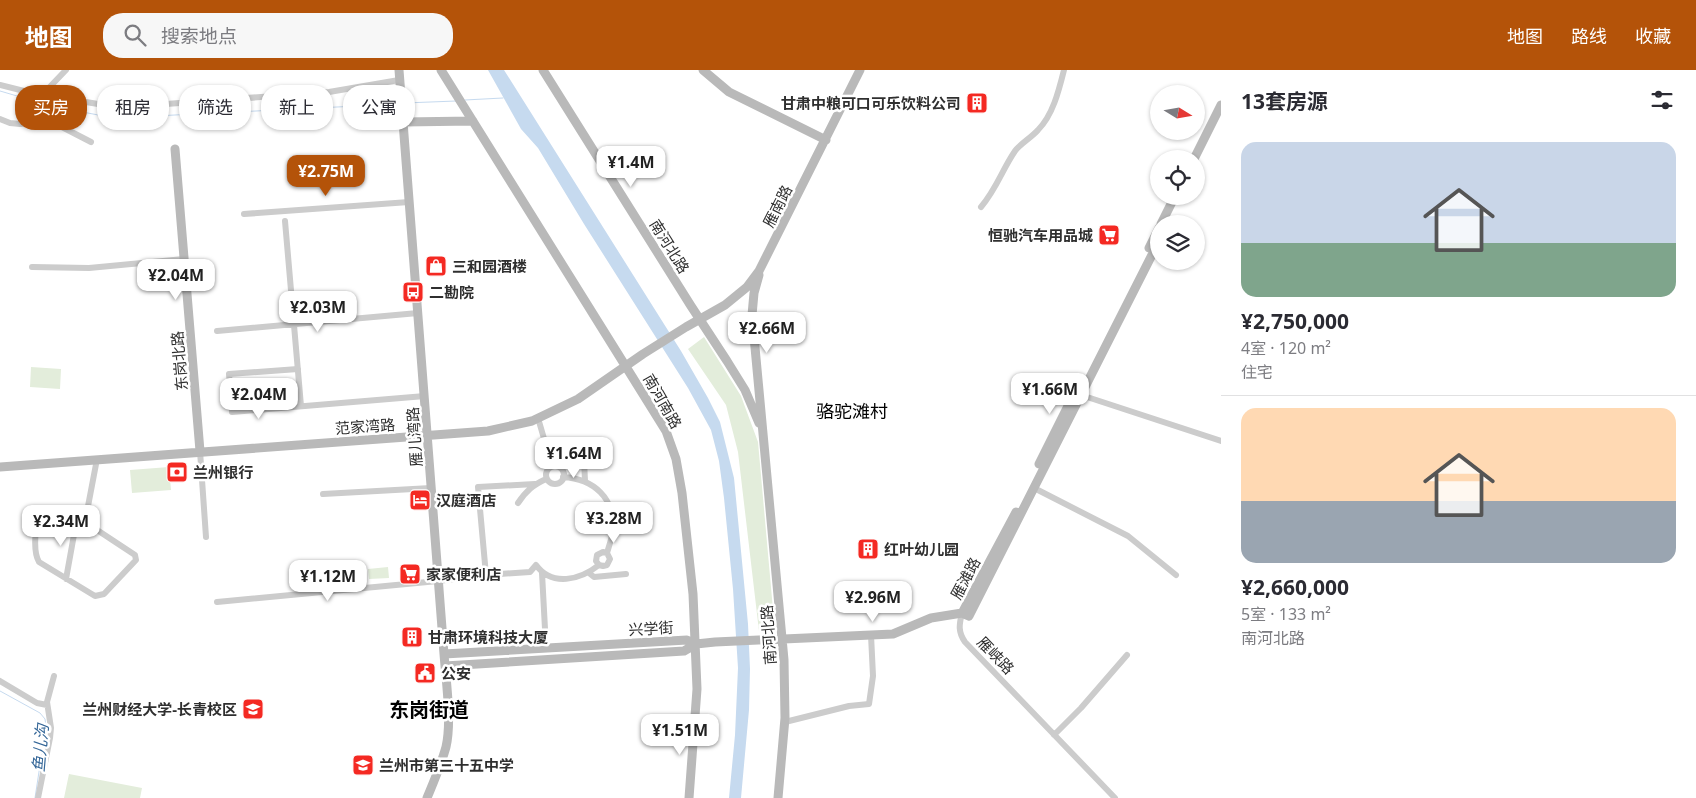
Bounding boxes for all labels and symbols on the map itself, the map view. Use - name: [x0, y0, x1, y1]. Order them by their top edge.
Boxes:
- north arrow: [1150, 85, 1205, 140]
- building icon: 甘肃中粮可口可乐饮料公司: [965, 91, 989, 115]
- place label: 甘肃中粮可口可乐饮料公司: [781, 93, 961, 113]
- pin: ¥1.4M: [596, 146, 666, 188]
- pin: ¥2.75M: [285, 154, 367, 197]
- street label: 雁南路: [758, 181, 796, 231]
- street label: 南河北路: [646, 215, 694, 277]
- supermarket icon: 恒驰汽车用品城: [1097, 223, 1121, 247]
- place label: 恒驰汽车用品城: [988, 225, 1093, 245]
- shop icon: 三和园酒楼: [424, 254, 448, 278]
- place label: 三和园酒楼: [452, 256, 527, 276]
- pin: ¥2.04M: [135, 258, 217, 301]
- bus stop icon: 二勘院: [401, 280, 425, 304]
- place label: 二勘院: [429, 282, 474, 302]
- pin: ¥2.03M: [277, 290, 359, 333]
- pin: ¥2.66M: [726, 312, 808, 354]
- street label: 东岗北路: [166, 330, 192, 392]
- street label: 南河南路: [639, 370, 687, 432]
- pin: ¥1.66M: [1009, 372, 1091, 415]
- pin: ¥2.04M: [218, 378, 300, 420]
- district label: 骆驼滩村: [816, 399, 888, 423]
- street label: 雁儿湾路: [402, 406, 426, 468]
- street label: 范家湾路: [334, 414, 396, 438]
- pin: ¥1.64M: [533, 436, 615, 479]
- bank icon: 兰州银行: [165, 460, 189, 484]
- place label: 兰州银行: [193, 462, 253, 482]
- hotel icon: 汉庭酒店: [408, 488, 432, 512]
- place label: 汉庭酒店: [436, 490, 496, 510]
- pin: ¥3.28M: [573, 502, 655, 544]
- pin: ¥2.34M: [20, 504, 102, 547]
- building icon: 红叶幼儿园: [856, 537, 880, 561]
- place label: 红叶幼儿园: [884, 539, 959, 559]
- street label: 雁滩路: [946, 553, 984, 603]
- pin: ¥1.12M: [287, 560, 369, 602]
- supermarket icon: 家家便利店: [398, 562, 422, 586]
- place label: 家家便利店: [426, 564, 501, 584]
- pin: ¥2.96M: [832, 580, 914, 623]
- street label: 南河北路: [756, 604, 780, 666]
- street label: 兴学街: [628, 617, 674, 639]
- building icon: 甘肃环境科技大厦: [400, 625, 424, 649]
- place label: 甘肃环境科技大厦: [428, 627, 548, 647]
- street label: 雁峡路: [973, 632, 1019, 678]
- public building icon: 公安: [413, 661, 437, 685]
- place label: 公安: [441, 663, 471, 683]
- district label: 东岗街道: [389, 696, 469, 723]
- school or university icon: 兰州财经大学-长青校区: [241, 697, 265, 721]
- place label: 兰州财经大学-长青校区: [82, 699, 237, 719]
- pin: ¥1.51M: [639, 714, 721, 756]
- water label: 鱼儿沟: [27, 721, 53, 773]
- school or university icon: 兰州市第三十五中学: [351, 753, 375, 777]
- place label: 兰州市第三十五中学: [379, 755, 514, 775]

